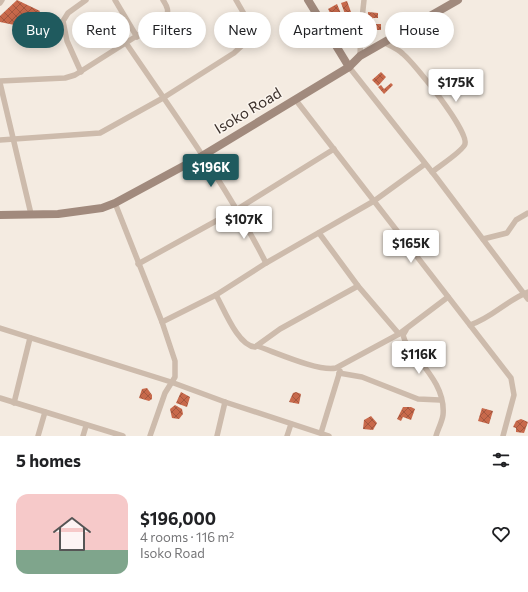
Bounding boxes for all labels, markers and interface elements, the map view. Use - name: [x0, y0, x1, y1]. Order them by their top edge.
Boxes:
- chip: Buy: [12, 12, 64, 48]
- chip: Rent: [72, 12, 130, 48]
- chip: Filters: [138, 12, 206, 48]
- chip: New: [214, 12, 271, 48]
- chip: Apartment: [279, 12, 377, 48]
- chip: House: [385, 12, 454, 48]
- pin: $175K: [428, 69, 484, 103]
- text: $175K: [437, 74, 475, 90]
- street label: Isoko Road: [211, 83, 284, 137]
- pin: $196K: [183, 154, 239, 188]
- text: $196K: [192, 159, 230, 175]
- pin: $107K: [216, 206, 272, 240]
- text: $107K: [225, 211, 263, 227]
- pin: $165K: [383, 230, 439, 264]
- text: $165K: [392, 235, 430, 251]
- pin: $116K: [391, 341, 447, 375]
- text: $116K: [401, 346, 437, 362]
- icon: filters: [490, 449, 512, 471]
- text: 5 homes: [16, 450, 81, 471]
- text: $196,000: [140, 508, 216, 529]
- icon: home: [48, 510, 96, 558]
- icon: heart: [490, 523, 512, 545]
- text: 4 rooms · 116 m²: [140, 529, 234, 545]
- text: Isoko Road: [140, 545, 205, 561]

